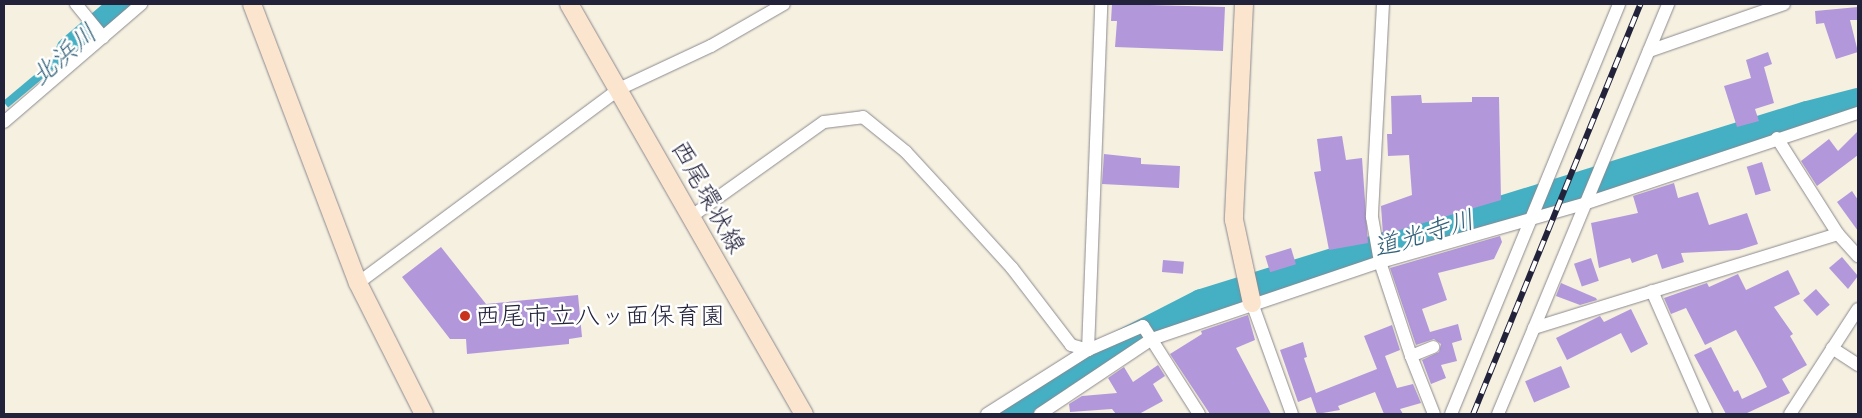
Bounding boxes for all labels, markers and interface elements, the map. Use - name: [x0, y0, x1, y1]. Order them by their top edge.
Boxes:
- water label: 北浜川: [24, 18, 104, 92]
- street label: 西尾環状線: [665, 135, 751, 259]
- water label: 道光寺川: [1370, 204, 1478, 264]
- place label: 西尾市立八ッ面保育園: [475, 301, 725, 331]
- marker: 西尾市立八ッ面保育園: [459, 310, 471, 322]

